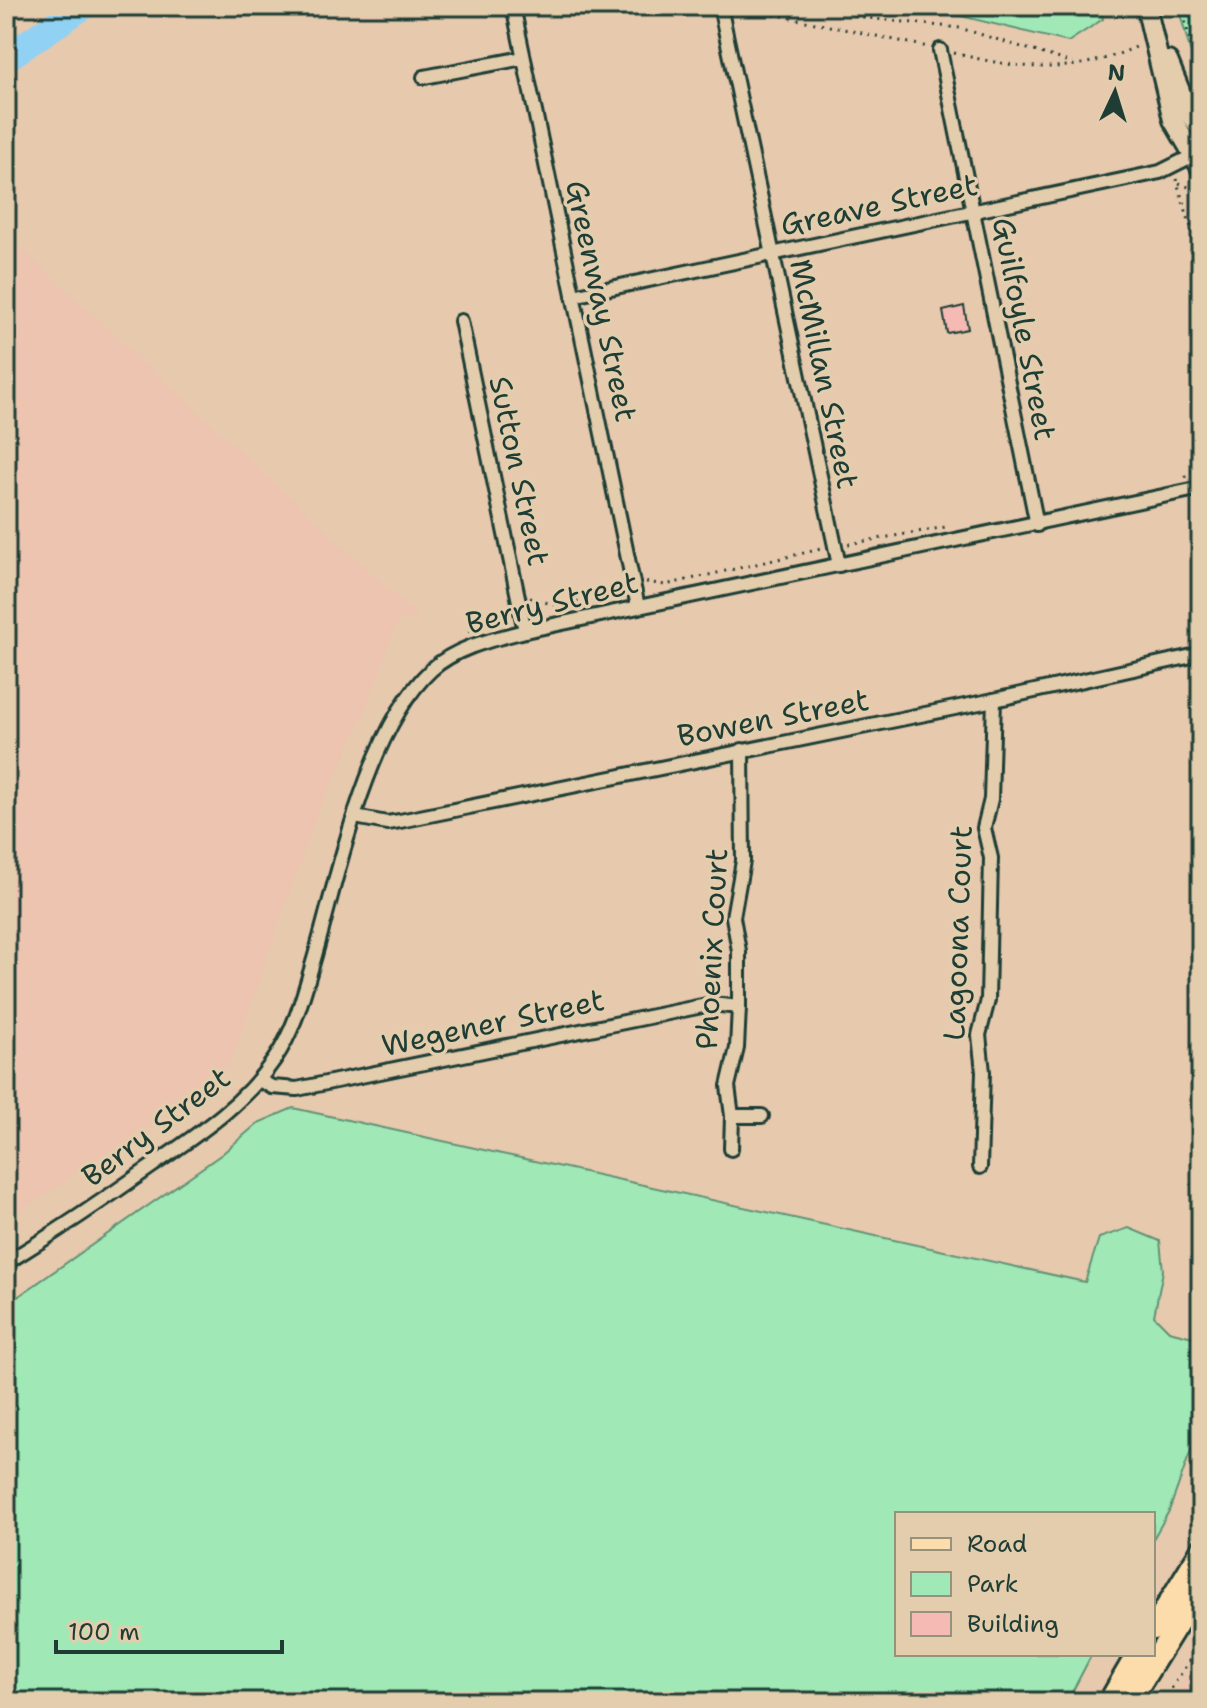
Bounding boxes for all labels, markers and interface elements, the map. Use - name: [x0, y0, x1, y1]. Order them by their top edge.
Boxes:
- north arrow: [1075, 52, 1155, 132]
- text: N: [1107, 57, 1126, 88]
- street label: Greave Street: [777, 164, 981, 245]
- street label: Greenway Street: [556, 176, 647, 425]
- street label: Guilfoyle Street: [983, 214, 1066, 444]
- street label: McMillan Street: [780, 255, 869, 492]
- street label: Sutton Street: [479, 372, 560, 569]
- street label: Berry Street: [461, 561, 642, 644]
- street label: Bowen Street: [673, 679, 872, 756]
- street label: Lagoona Court: [933, 825, 982, 1041]
- street label: Phoenix Court: [686, 847, 737, 1051]
- street label: Wegener Street: [378, 979, 608, 1066]
- street label: Berry Street: [73, 1057, 238, 1196]
- legend: [895, 1512, 1155, 1656]
- text: Road: [967, 1528, 1027, 1560]
- text: Park: [967, 1568, 1019, 1600]
- scale bar: [56, 1604, 282, 1654]
- text: Building: [967, 1608, 1059, 1640]
- text: 100 m: [68, 1616, 140, 1648]

